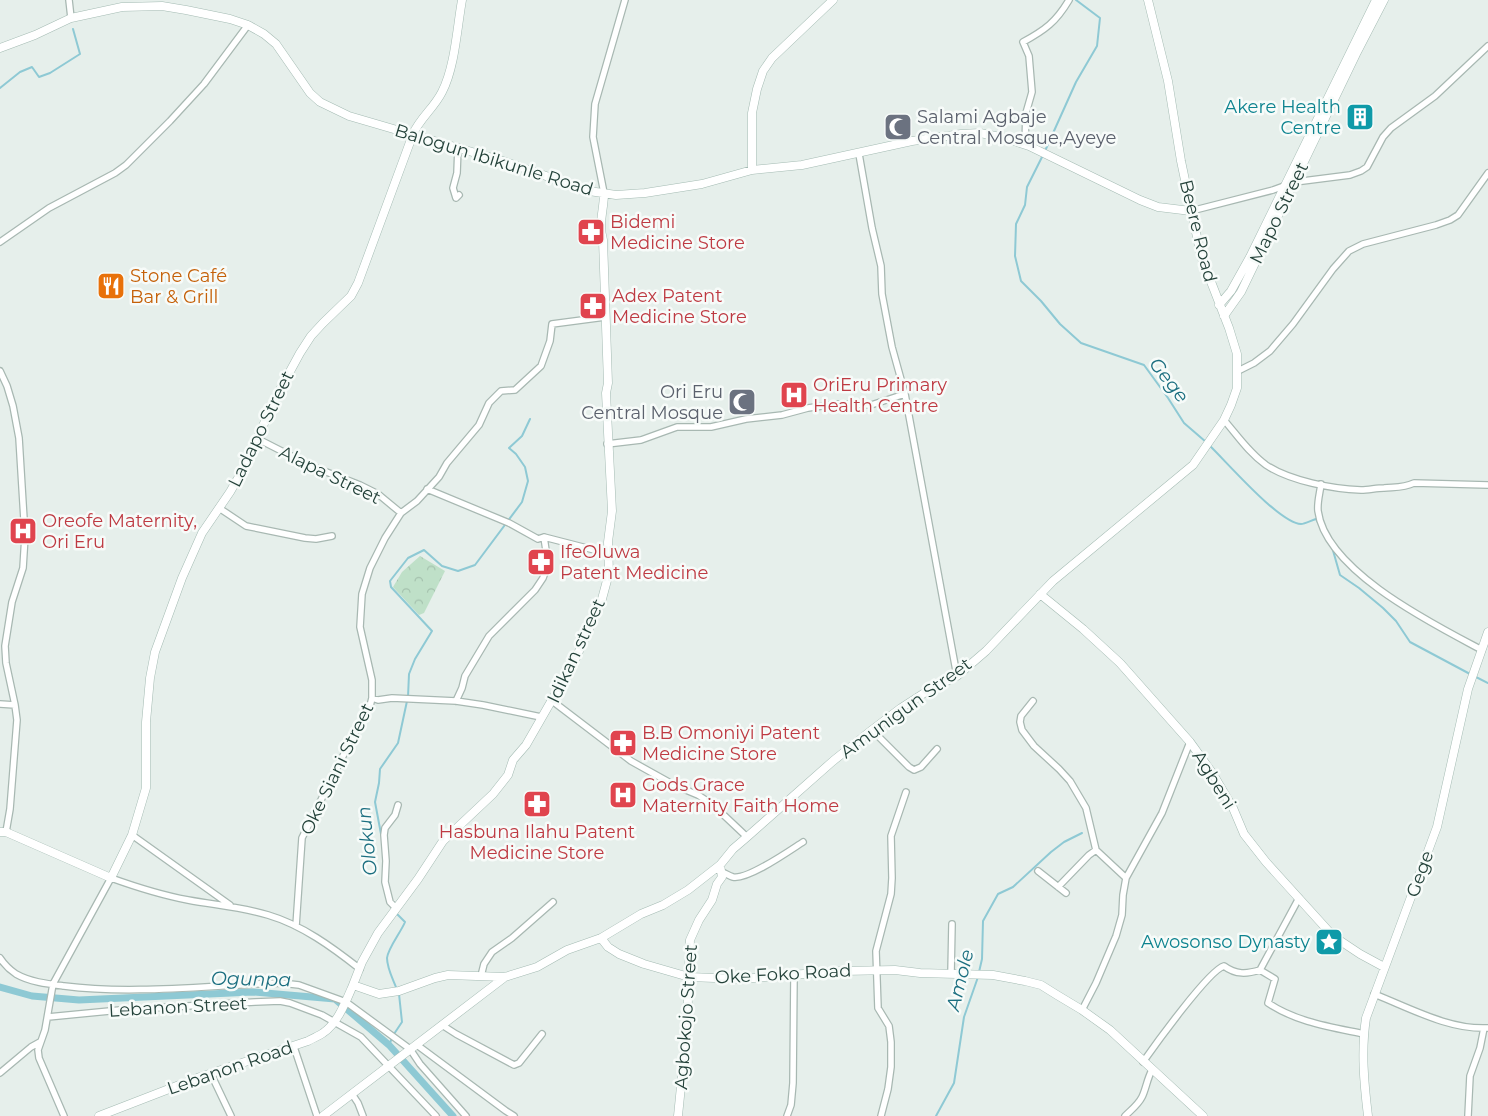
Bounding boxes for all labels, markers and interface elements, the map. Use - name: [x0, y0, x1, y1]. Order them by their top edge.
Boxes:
- place label: Akere Health Centre: [1224, 96, 1341, 139]
- building icon: Akere Health Centre: [1345, 102, 1375, 132]
- place label: Salami Agbaje Central Mosque,Ayeye: [917, 106, 1116, 149]
- mosque icon: Salami Agbaje Central Mosque,Ayeye: [883, 112, 913, 142]
- street label: Balogun Ibikunle Road: [392, 119, 596, 201]
- street label: Mapo Street: [1245, 159, 1313, 267]
- street label: Beere Road: [1175, 177, 1221, 285]
- place label: Bidemi Medicine Store: [610, 211, 745, 254]
- pharmacy icon: Bidemi Medicine Store: [576, 217, 606, 247]
- place label: Stone Café Bar & Grill: [130, 265, 227, 308]
- restaurant icon: Stone Café Bar & Grill: [96, 271, 126, 301]
- place label: Adex Patent Medicine Store: [612, 285, 747, 328]
- pharmacy icon: Adex Patent Medicine Store: [578, 291, 608, 321]
- water label: Gege: [1144, 353, 1194, 407]
- street label: Ladapo Street: [223, 367, 299, 491]
- place label: OriEru Primary Health Centre: [813, 374, 947, 417]
- hospital icon: OriEru Primary Health Centre: [779, 380, 809, 410]
- place label: Ori Eru Central Mosque: [581, 381, 723, 424]
- mosque icon: Ori Eru Central Mosque: [727, 387, 757, 417]
- street label: Alapa Street: [276, 441, 384, 509]
- place label: Oreofe Maternity, Ori Eru: [42, 510, 197, 553]
- hospital icon: Oreofe Maternity, Ori Eru: [8, 516, 38, 546]
- place label: IfeOluwa Patent Medicine: [560, 541, 708, 584]
- pharmacy icon: IfeOluwa Patent Medicine: [526, 547, 556, 577]
- street label: Idikan street: [542, 595, 610, 707]
- street label: Amunigun Street: [836, 653, 976, 763]
- street label: Oke Siani Street: [296, 700, 378, 838]
- place label: B.B Omoniyi Patent Medicine Store: [642, 722, 820, 765]
- pharmacy icon: B.B Omoniyi Patent Medicine Store: [608, 728, 638, 758]
- street label: Agbeni: [1187, 747, 1241, 813]
- place label: Gods Grace Maternity Faith Home: [642, 774, 839, 817]
- hospital icon: Gods Grace Maternity Faith Home: [608, 780, 638, 810]
- pharmacy icon: Hasbuna Ilahu Patent Medicine Store: [522, 789, 552, 819]
- water label: Olokun: [352, 805, 382, 877]
- place label: Hasbuna Ilahu Patent Medicine Store: [439, 821, 635, 864]
- street label: Gege: [1401, 848, 1439, 900]
- place icon: Awosonso Dynasty: [1314, 927, 1344, 957]
- place label: Awosonso Dynasty: [1141, 931, 1310, 953]
- street label: Agbokojo Street: [670, 944, 702, 1090]
- water label: Amole: [941, 947, 979, 1014]
- street label: Oke Foko Road: [714, 959, 852, 989]
- water label: Ogunpa: [211, 967, 291, 991]
- street label: Lebanon Street: [108, 992, 248, 1022]
- street label: Lebanon Road: [164, 1036, 296, 1100]

